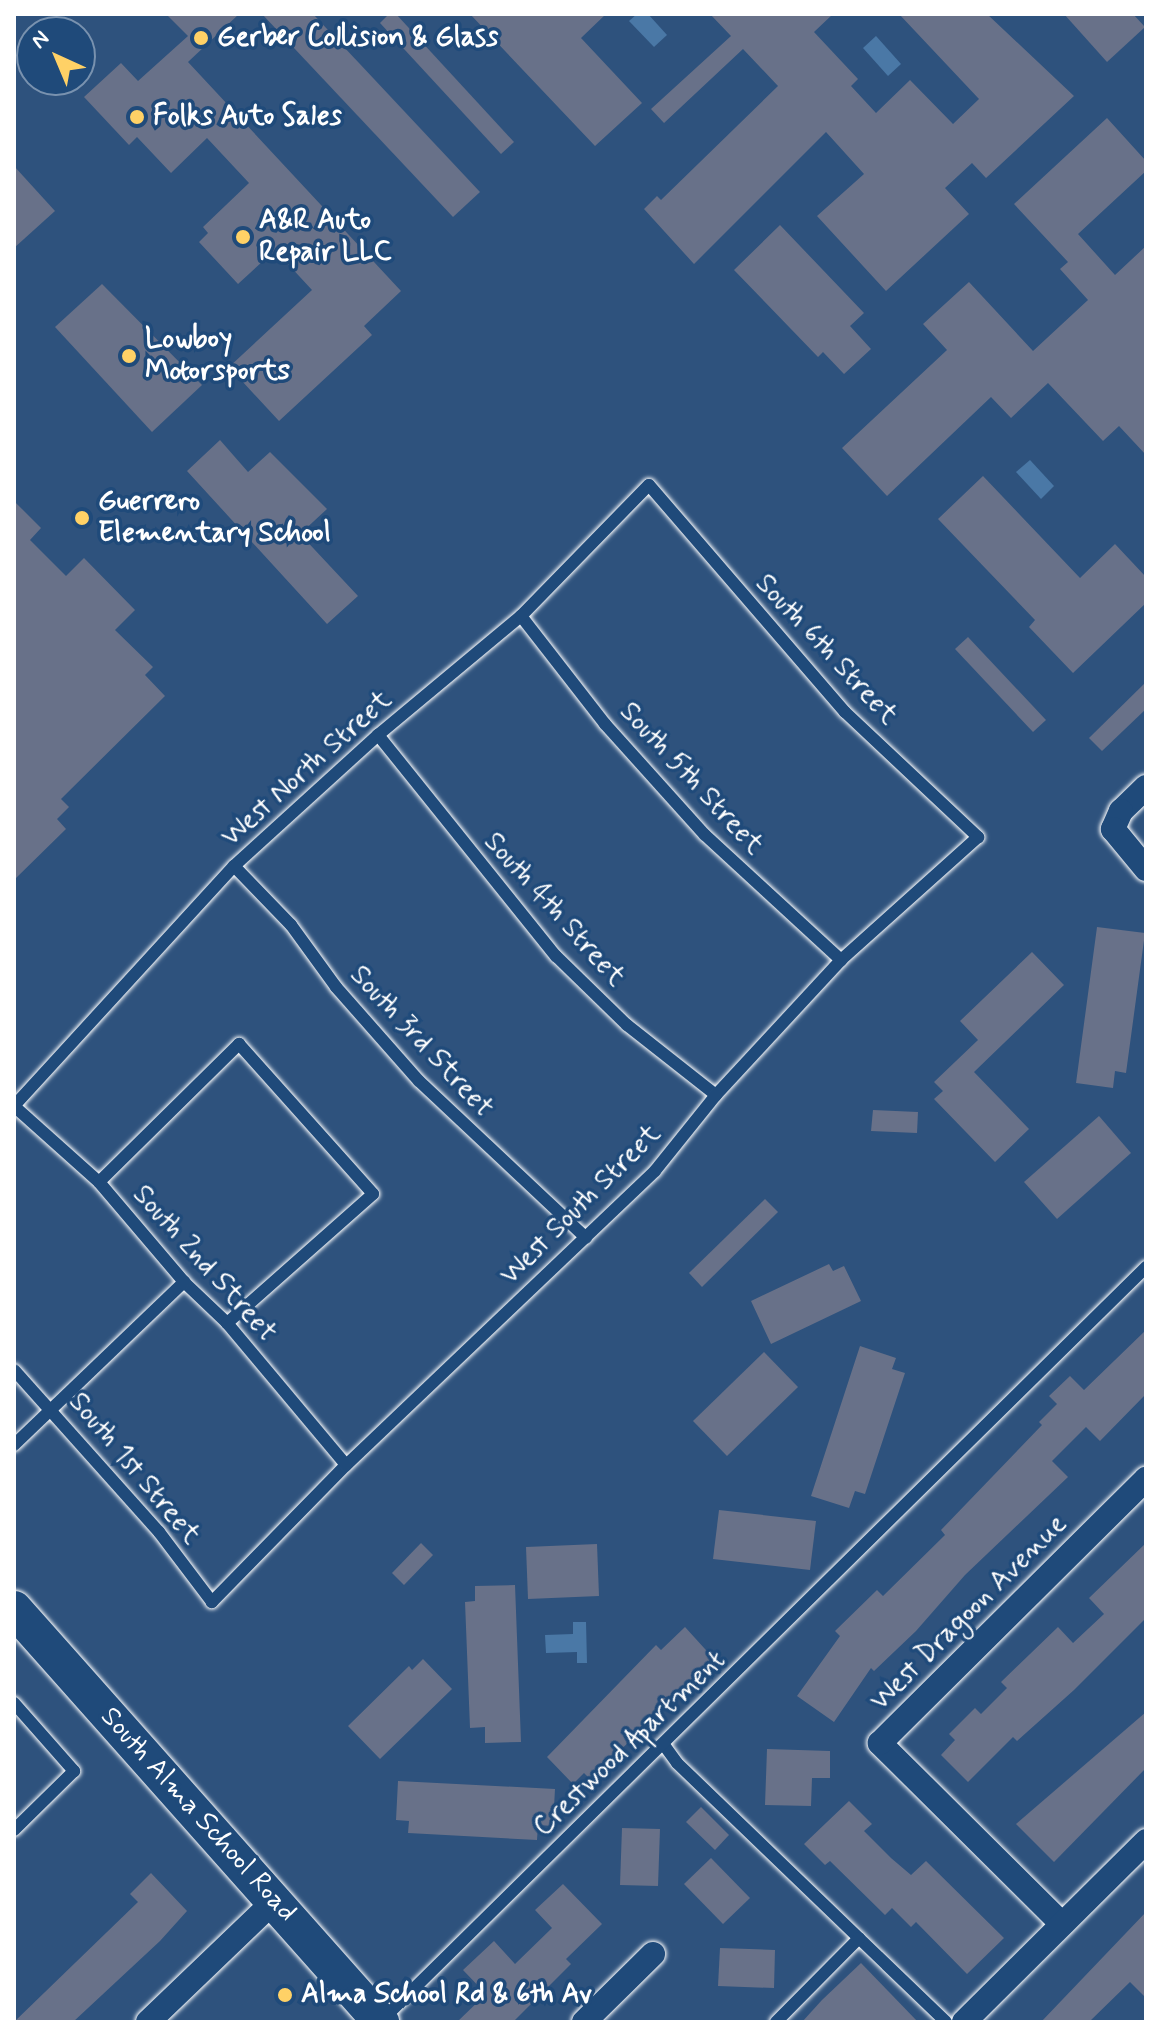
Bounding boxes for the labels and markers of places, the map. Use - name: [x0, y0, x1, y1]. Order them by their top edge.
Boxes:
- place label: Gerber Collision & Glass: [217, 21, 503, 55]
- marker: Gerber Collision & Glass: [192, 29, 210, 47]
- place label: Folks Auto Sales: [153, 100, 343, 134]
- marker: Folks Auto Sales: [128, 108, 146, 126]
- place label: A&R Auto Repair LLC: [259, 204, 391, 270]
- marker: A&R Auto Repair LLC: [234, 228, 252, 246]
- place label: Lowboy Motorsports: [145, 323, 290, 389]
- marker: Lowboy Motorsports: [120, 347, 138, 365]
- place label: Guerrero Elementary School: [98, 485, 331, 551]
- marker: Guerrero Elementary School: [73, 509, 91, 527]
- place label: Alma School Rd & 6th Av: [301, 1978, 592, 2012]
- marker: Alma School Rd & 6th Av: [276, 1986, 294, 2004]

